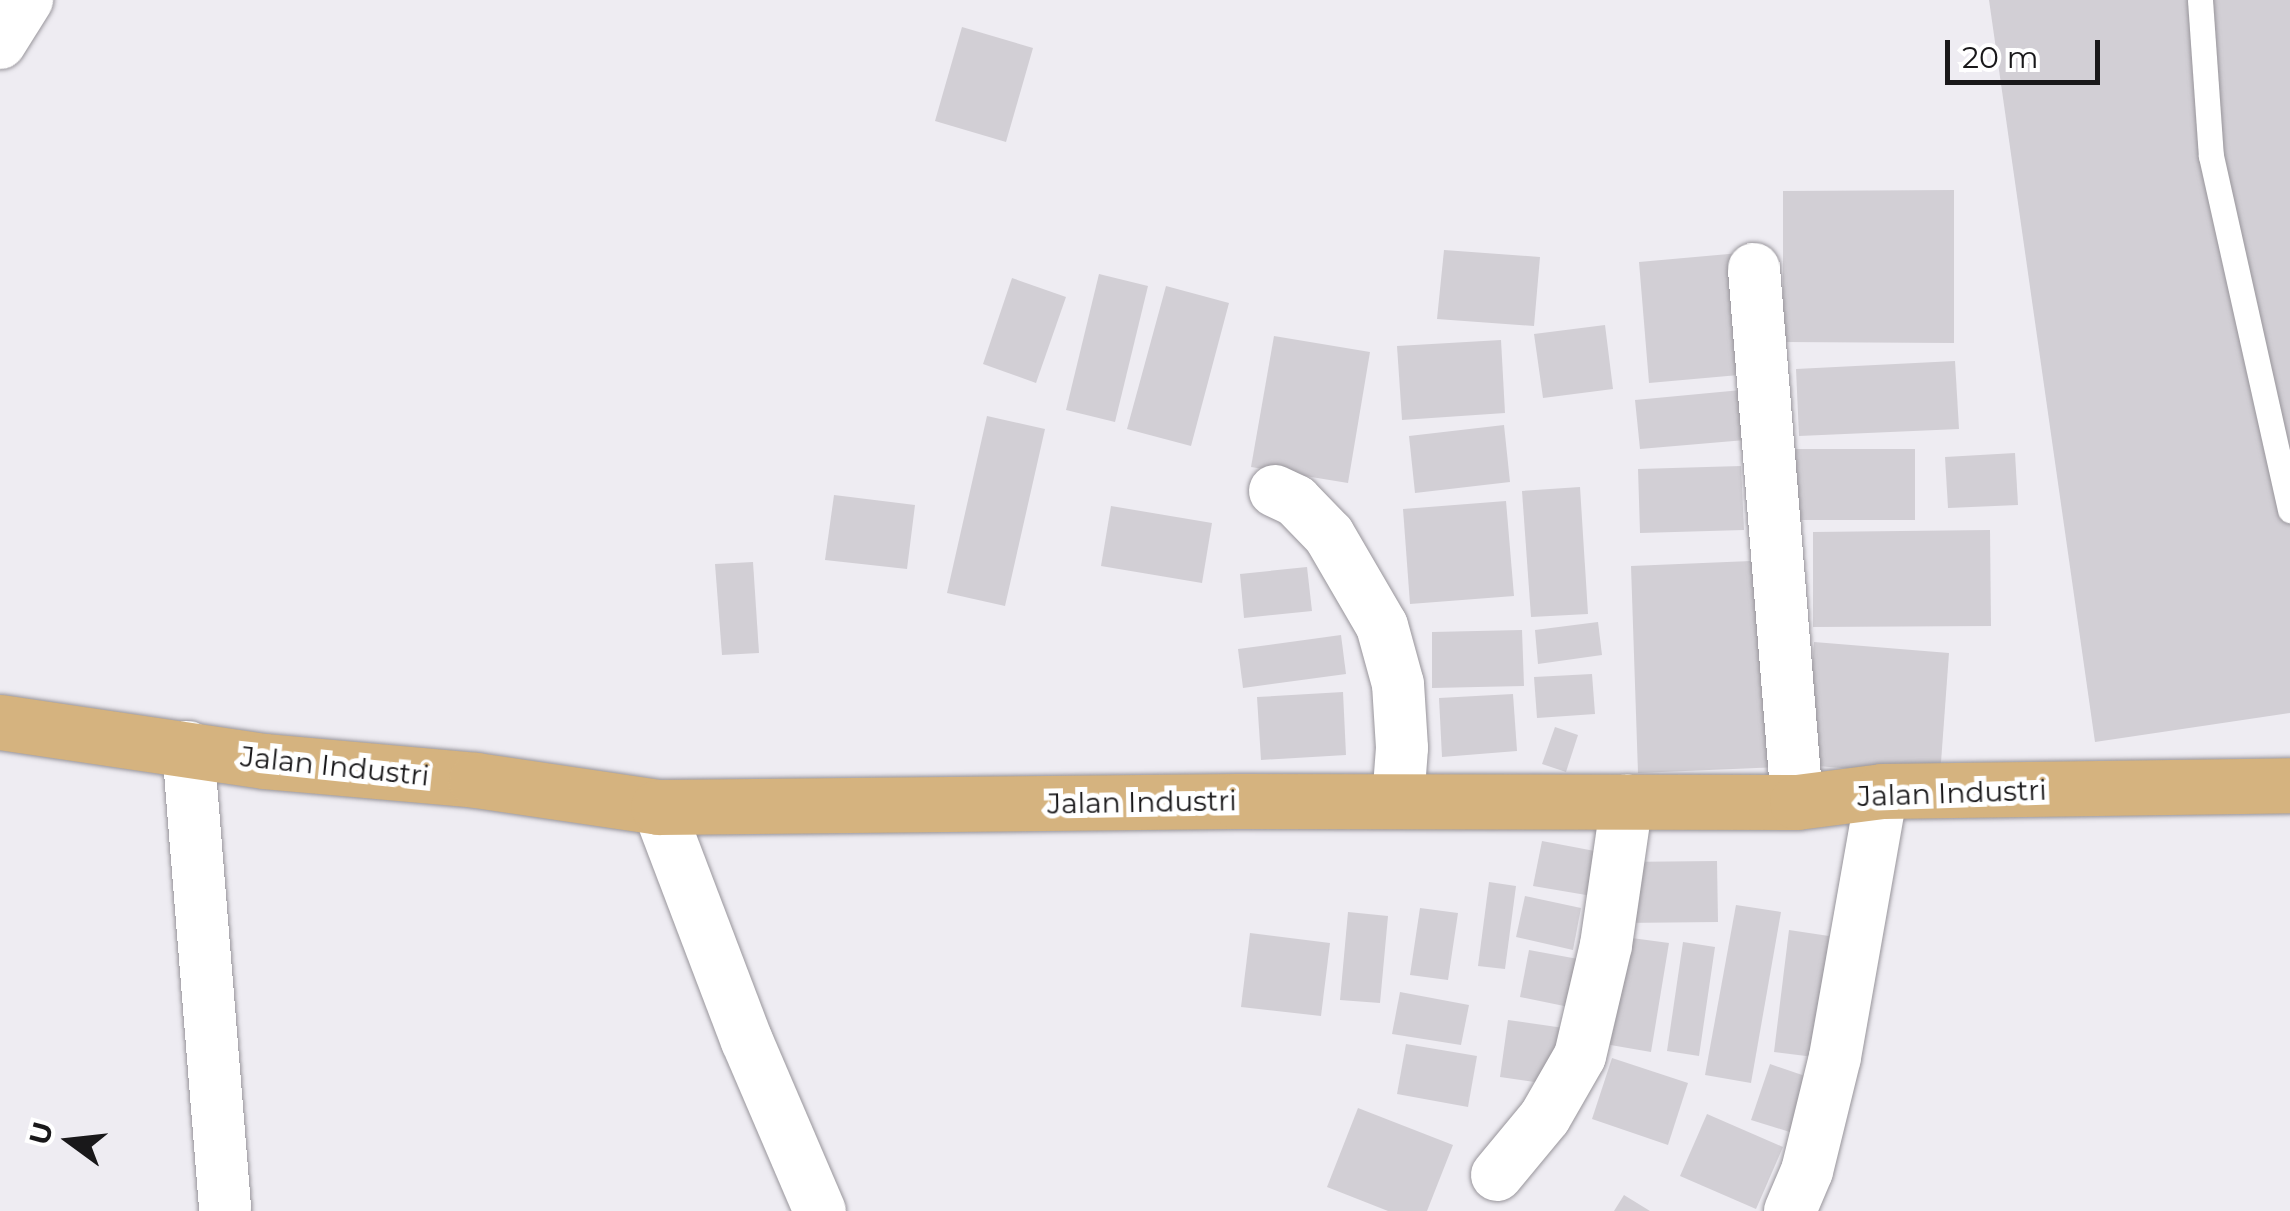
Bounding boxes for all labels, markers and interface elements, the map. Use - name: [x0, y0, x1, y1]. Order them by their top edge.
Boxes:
- scale bar: [1950, 20, 2105, 82]
- text: 20 m: [1962, 39, 2039, 76]
- street label: Jalan Industri: [239, 739, 431, 793]
- street label: Jalan Industri: [1857, 773, 2047, 813]
- street label: Jalan Industri: [1047, 784, 1237, 820]
- north arrow: [20, 1091, 120, 1191]
- text: U: [22, 1118, 60, 1148]

